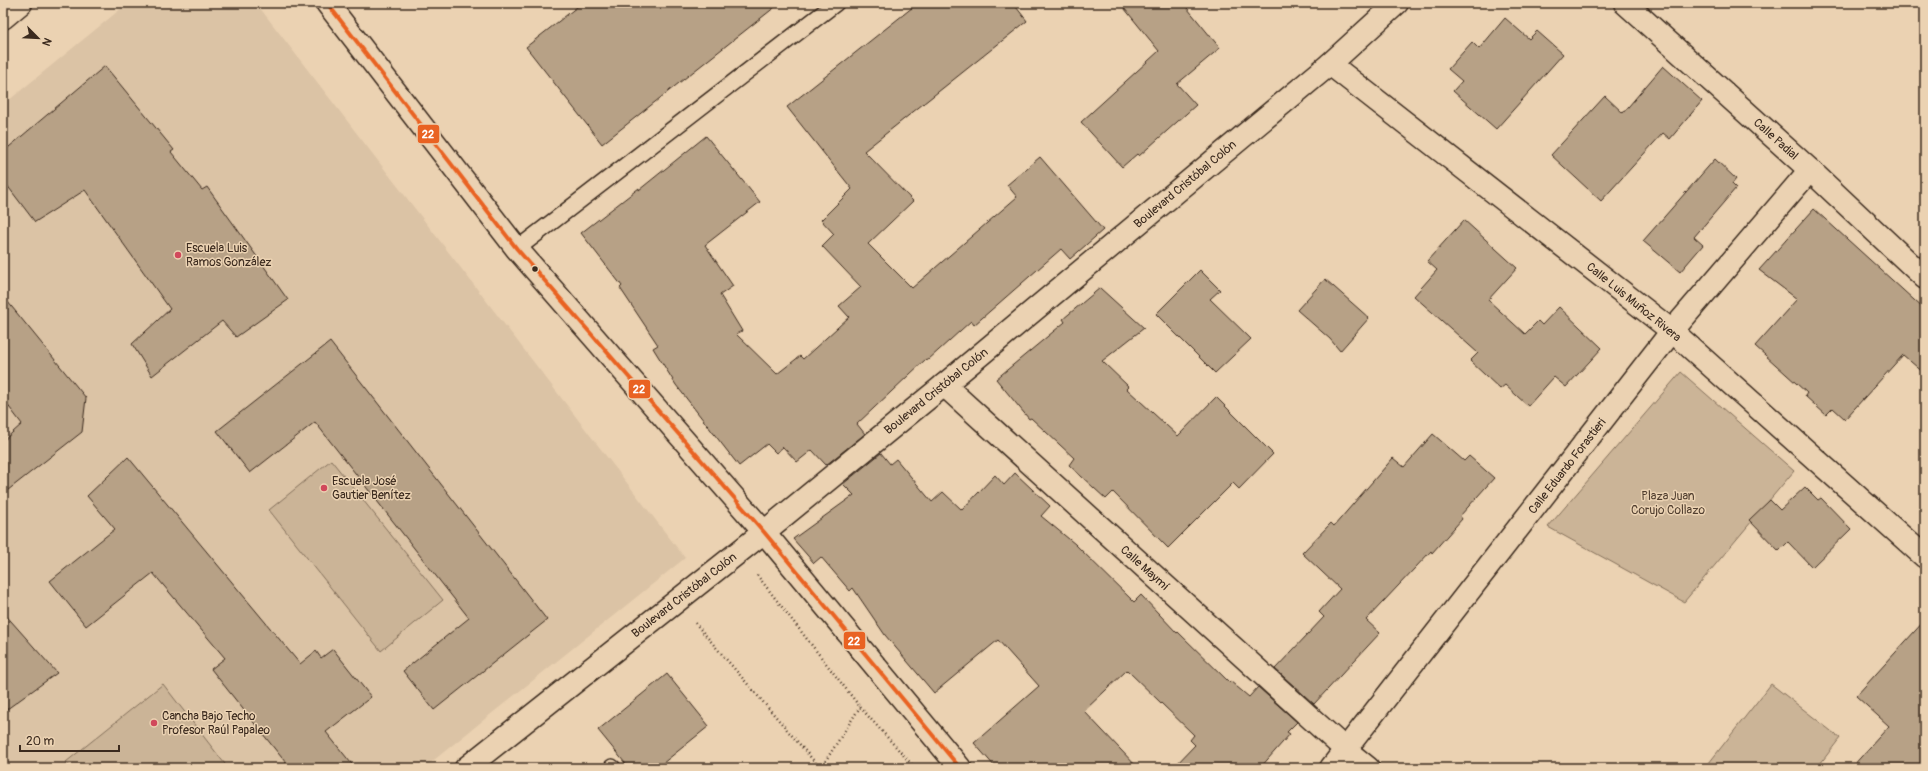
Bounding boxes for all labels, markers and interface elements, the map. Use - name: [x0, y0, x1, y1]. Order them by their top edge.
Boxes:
- north arrow: [18, 18, 58, 58]
- text: N: [39, 36, 54, 48]
- street label: Calle Padial: [1750, 115, 1801, 164]
- line badge: 22: [417, 124, 440, 144]
- text: 22: [422, 128, 434, 141]
- street label: Boulevard Cristóbal Colón: [1131, 137, 1240, 232]
- place label: Escuela Luis Ramos González: [186, 241, 272, 270]
- marker: Escuela Luis Ramos González: [173, 250, 183, 260]
- street label: Calle Luis Muñoz Rivera: [1583, 260, 1684, 345]
- unlabelled marker: [530, 264, 540, 274]
- street label: Boulevard Cristóbal Colón: [881, 345, 991, 438]
- line badge: 22: [628, 379, 651, 399]
- text: 22: [633, 383, 645, 396]
- street label: Calle Eduardo Forastieri: [1525, 415, 1609, 517]
- place label: Escuela José Gautier Benítez: [332, 474, 411, 503]
- marker: Escuela José Gautier Benítez: [319, 483, 329, 493]
- park label: Plaza Juan Corujo Collazo: [1631, 489, 1705, 518]
- street label: Calle Maymí: [1117, 543, 1172, 594]
- street label: Boulevard Cristóbal Colón: [629, 550, 740, 641]
- line badge: 22: [843, 631, 866, 650]
- text: 22: [848, 635, 860, 648]
- place label: Cancha Bajo Techo Profesor Raúl Papaleo: [162, 709, 271, 738]
- marker: Cancha Bajo Techo Profesor Raúl Papaleo: [149, 718, 159, 728]
- scale bar: [20, 727, 119, 753]
- text: 20 m: [26, 734, 55, 749]

